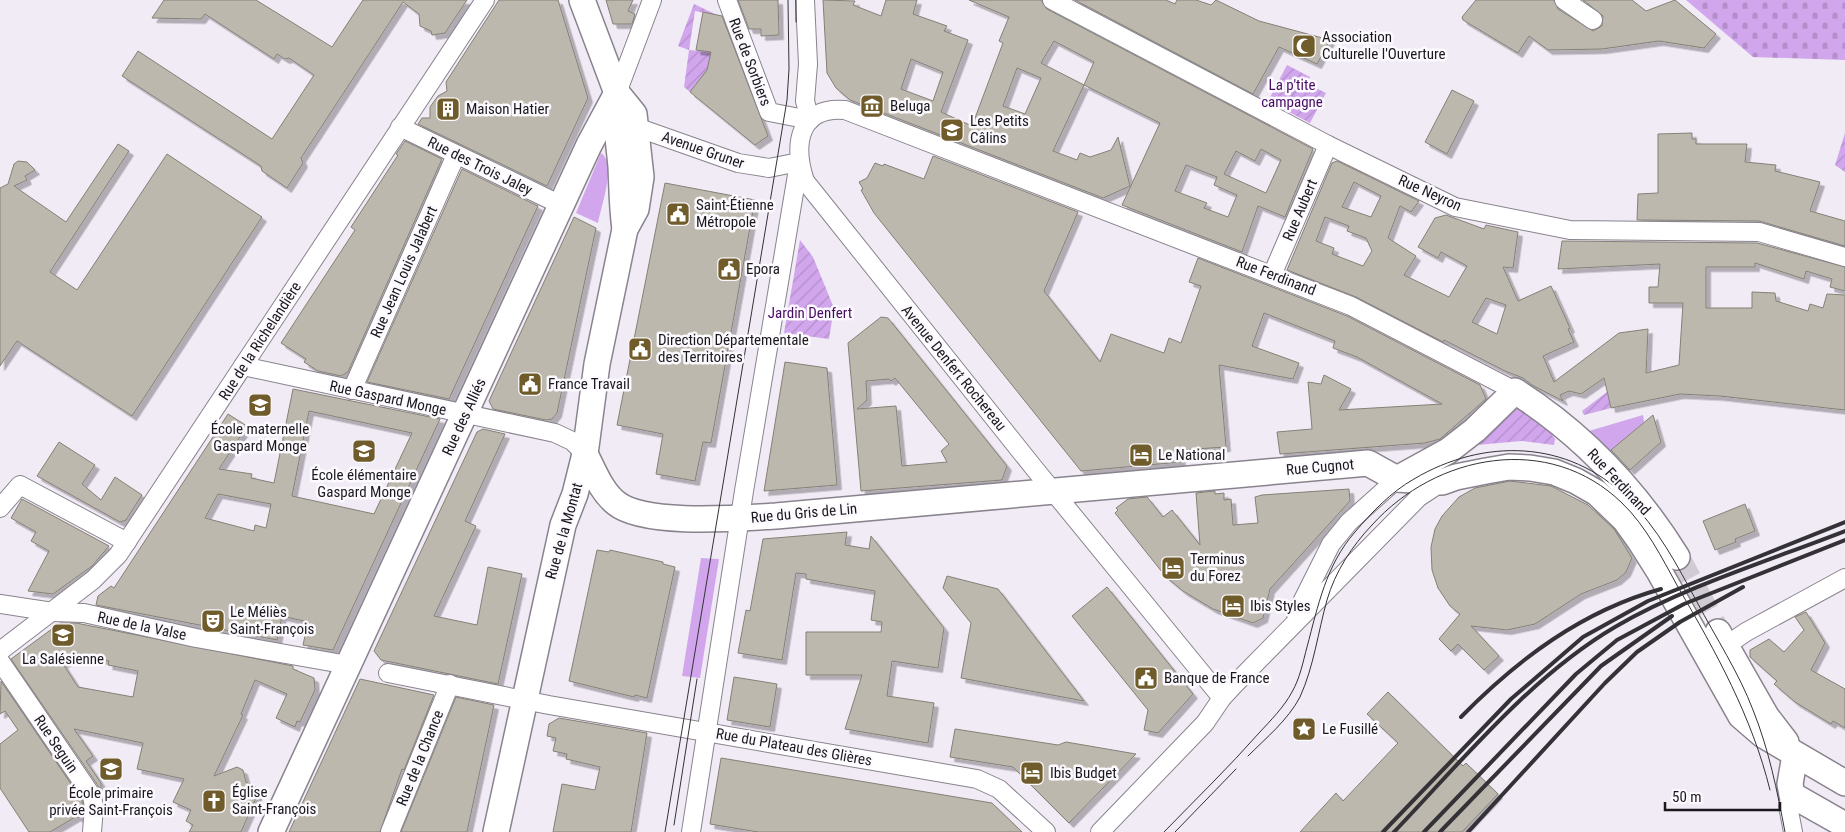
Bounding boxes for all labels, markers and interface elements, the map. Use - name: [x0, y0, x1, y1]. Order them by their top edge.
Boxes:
- street label: Rue de Sorbiers: [725, 15, 775, 109]
- place label: Association Culturelle l'Ouverture: [1322, 28, 1445, 63]
- mosque icon: Association Culturelle l'Ouverture: [1291, 33, 1317, 59]
- park label: La p'tite campagne: [1261, 76, 1323, 111]
- museum icon: Beluga: [859, 93, 885, 119]
- building icon: Maison Hatier: [435, 96, 461, 122]
- place label: Beluga: [890, 97, 931, 115]
- place label: Maison Hatier: [466, 100, 549, 118]
- place label: Les Petits Câlins: [970, 112, 1029, 147]
- school or university icon: Les Petits Câlins: [939, 117, 965, 143]
- street label: Avenue Gruner: [659, 127, 747, 173]
- street label: Rue des Trois Jaley: [425, 133, 535, 199]
- street label: Rue Neyron: [1396, 171, 1464, 215]
- street label: Rue Aubert: [1279, 176, 1321, 244]
- place label: Saint-Étienne Métropole: [696, 196, 774, 231]
- public building icon: Saint-Étienne Métropole: [665, 201, 691, 227]
- street label: Rue Jean Louis Jalabert: [367, 203, 441, 341]
- street label: Rue Ferdinand: [1233, 252, 1319, 300]
- public building icon: Epora: [716, 256, 742, 282]
- place label: Epora: [746, 260, 780, 278]
- street label: Rue de la Richelandière: [215, 278, 305, 404]
- street label: Avenue Denfert Rochereau: [898, 302, 1010, 434]
- park label: Jardin Denfert: [768, 304, 852, 322]
- place label: Direction Départementale des Territoires: [658, 331, 809, 366]
- public building icon: Direction Départementale des Territoires: [627, 336, 653, 362]
- public building icon: France Travail: [517, 371, 543, 397]
- street label: Rue des Alliés: [438, 375, 490, 459]
- place label: France Travail: [548, 375, 630, 393]
- street label: Rue Gaspard Monge: [328, 377, 448, 419]
- school or university icon: École maternelle Gaspard Monge: [247, 392, 273, 418]
- place label: École maternelle Gaspard Monge: [211, 420, 309, 455]
- school or university icon: École élémentaire Gaspard Monge: [351, 438, 377, 464]
- hotel icon: Le National: [1128, 442, 1154, 468]
- street label: Rue Ferdinand: [1584, 445, 1654, 519]
- place label: Le National: [1158, 446, 1225, 464]
- street label: Rue Cugnot: [1285, 455, 1355, 479]
- place label: École élémentaire Gaspard Monge: [311, 466, 417, 501]
- street label: Rue de la Montat: [542, 481, 586, 581]
- street label: Rue du Gris de Lin: [750, 499, 858, 527]
- place label: Terminus du Forez: [1190, 550, 1245, 585]
- hotel icon: Terminus du Forez: [1160, 555, 1186, 581]
- hotel icon: Ibis Styles: [1220, 593, 1246, 619]
- place label: Ibis Styles: [1250, 597, 1311, 615]
- place label: Le Méliès Saint-François: [230, 603, 314, 638]
- street label: Rue de la Valse: [96, 608, 188, 644]
- theatre icon: Le Méliès Saint-François: [200, 608, 226, 634]
- school or university icon: La Salésienne: [50, 622, 76, 648]
- place label: La Salésienne: [22, 650, 104, 668]
- public building icon: Banque de France: [1133, 665, 1159, 691]
- place label: Banque de France: [1164, 669, 1270, 687]
- street label: Rue de la Chance: [393, 707, 447, 809]
- street label: Rue Seguin: [30, 712, 82, 776]
- place icon: Le Fusillé: [1291, 716, 1317, 742]
- place label: Le Fusillé: [1322, 720, 1378, 738]
- street label: Rue du Plateau des Glières: [715, 724, 873, 770]
- school or university icon: École primaire privée Saint-François: [98, 756, 124, 782]
- hotel icon: Ibis Budget: [1019, 760, 1045, 786]
- place label: Ibis Budget: [1050, 764, 1117, 782]
- scale bar: [1665, 780, 1780, 812]
- place label: Église Saint-François: [232, 783, 316, 818]
- place label: École primaire privée Saint-François: [49, 784, 173, 819]
- church icon: Église Saint-François: [201, 788, 227, 814]
- text: 50 m: [1672, 788, 1702, 806]

